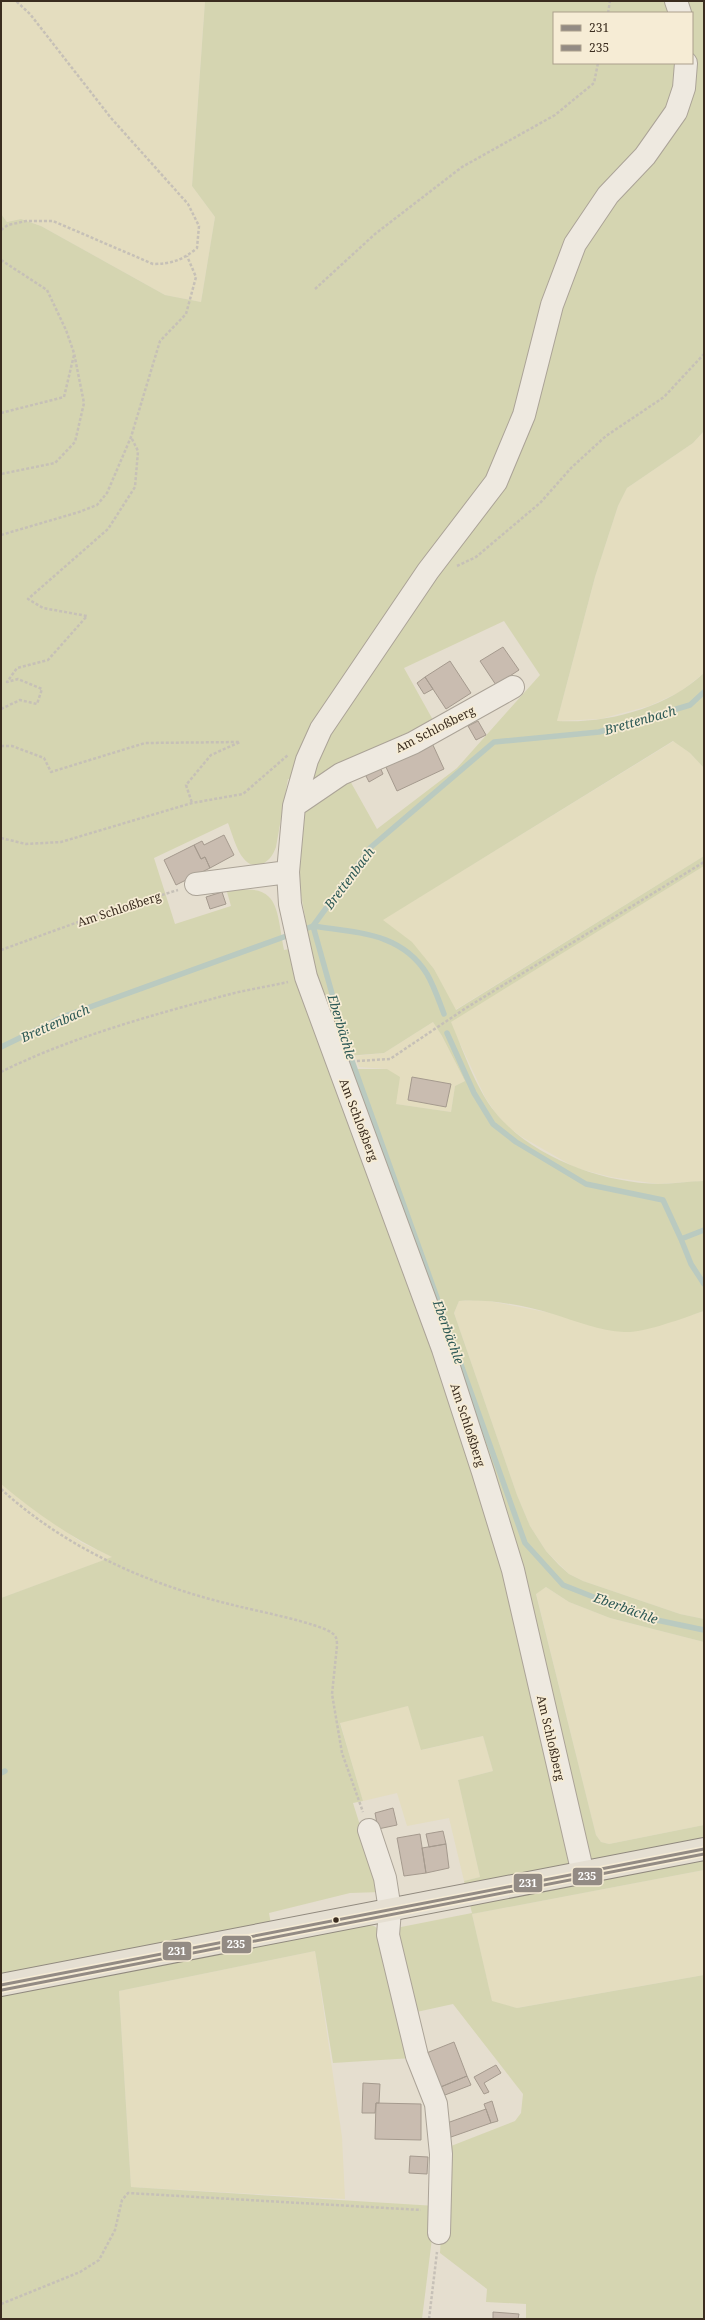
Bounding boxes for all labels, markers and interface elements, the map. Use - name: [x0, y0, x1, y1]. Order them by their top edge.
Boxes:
- legend: [553, 12, 693, 64]
- text: 231: [589, 19, 609, 36]
- text: 235: [589, 39, 609, 56]
- street label: Am Schloßberg: [392, 701, 478, 756]
- water label: Brettenbach: [601, 701, 678, 739]
- water label: Brettenbach: [319, 843, 378, 914]
- street label: Am Schloßberg: [75, 887, 164, 931]
- water label: Eberbächle: [323, 991, 361, 1062]
- water label: Brettenbach: [17, 1000, 92, 1047]
- street label: Am Schloßberg: [335, 1076, 383, 1164]
- water label: Eberbächle: [429, 1296, 469, 1367]
- street label: Am Schloßberg: [446, 1381, 490, 1470]
- water label: Eberbächle: [590, 1588, 661, 1628]
- street label: Am Schloßberg: [533, 1694, 569, 1783]
- line badge: 235: [572, 1867, 603, 1886]
- text: 235: [578, 1868, 596, 1883]
- line badge: 231: [513, 1873, 543, 1893]
- text: 231: [519, 1875, 537, 1890]
- unlabelled marker: [331, 1915, 341, 1925]
- line badge: 235: [221, 1935, 252, 1954]
- text: 235: [227, 1936, 245, 1951]
- line badge: 231: [162, 1941, 192, 1961]
- text: 231: [168, 1943, 186, 1958]

